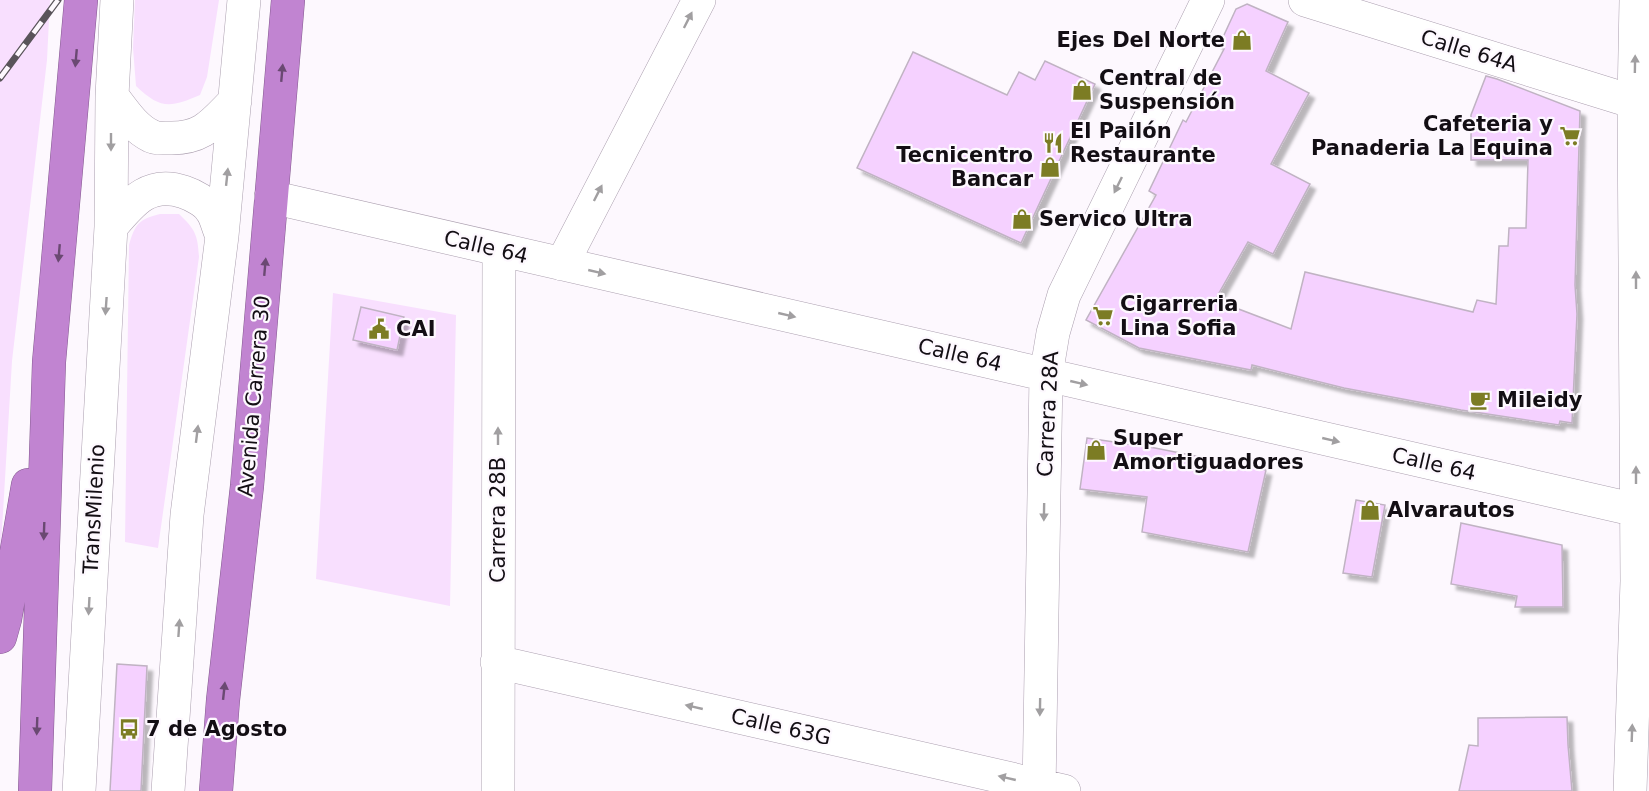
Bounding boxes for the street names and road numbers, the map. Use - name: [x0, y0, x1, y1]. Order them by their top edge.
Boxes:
- street label: Calle 64A: [1418, 25, 1521, 77]
- street label: Calle 64: [442, 226, 530, 268]
- street label: Avenida Carrera 30: [233, 294, 275, 498]
- street label: Calle 64: [916, 334, 1004, 376]
- street label: Carrera 28A: [1033, 350, 1063, 478]
- street label: TransMilenio: [79, 443, 109, 576]
- street label: Calle 64: [1390, 443, 1478, 485]
- street label: Carrera 28B: [486, 457, 510, 583]
- street label: Calle 63G: [729, 704, 833, 750]

